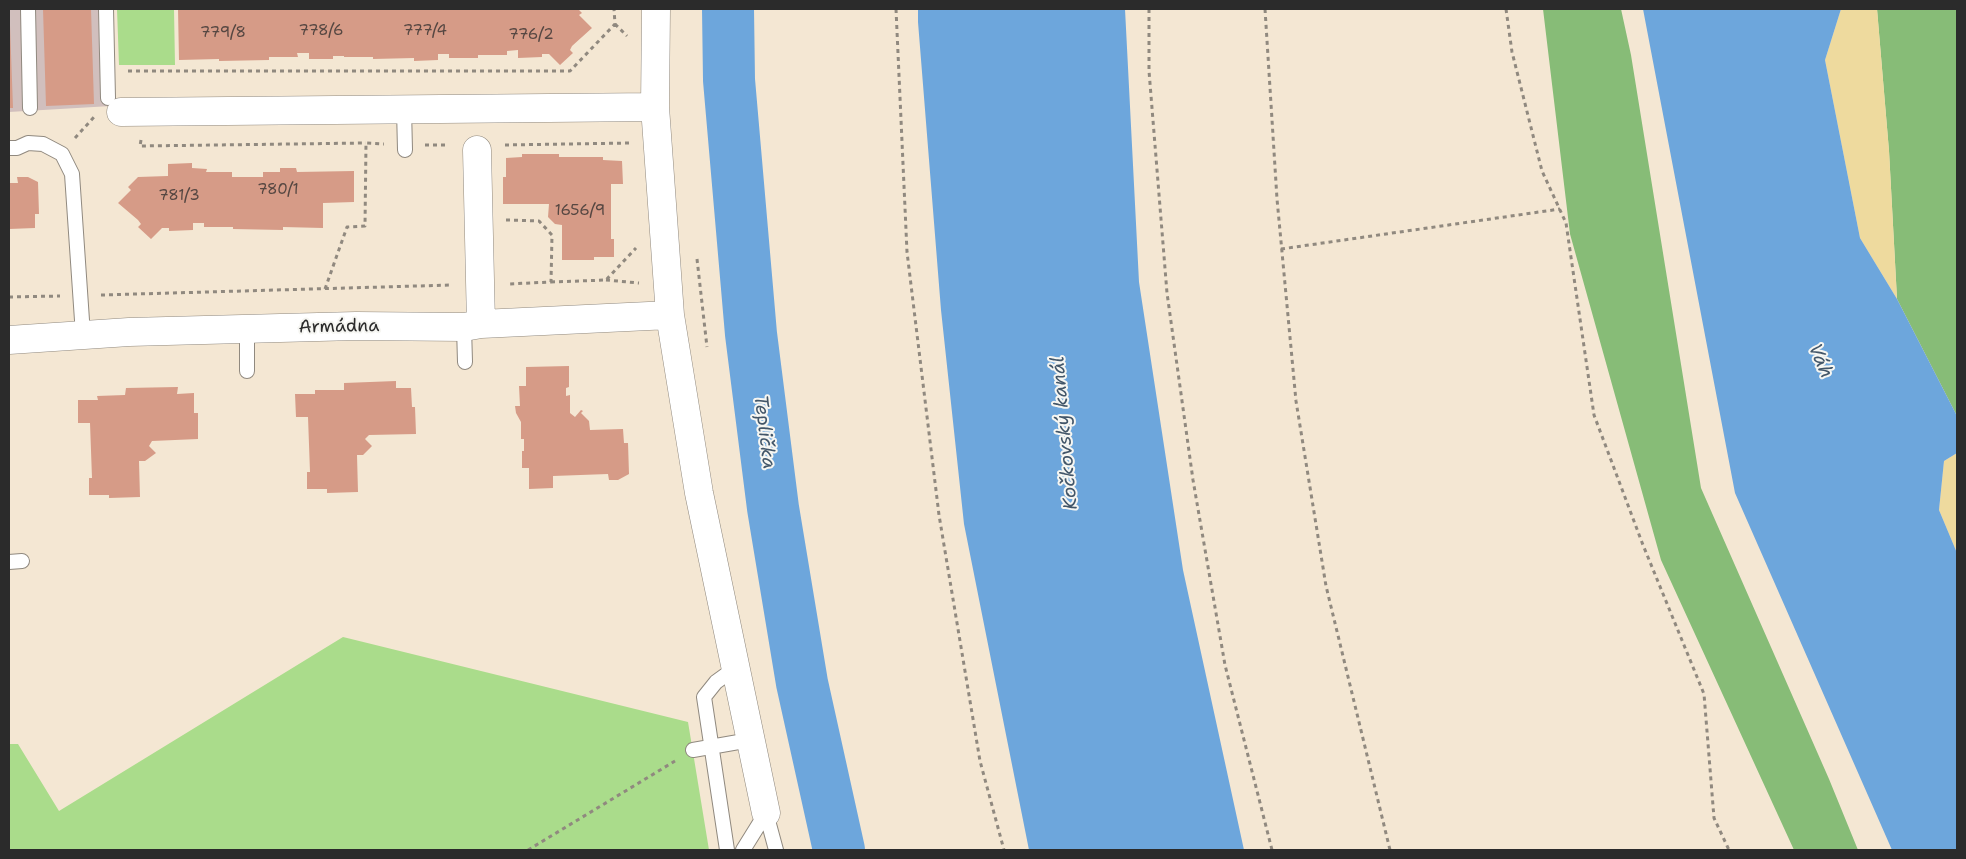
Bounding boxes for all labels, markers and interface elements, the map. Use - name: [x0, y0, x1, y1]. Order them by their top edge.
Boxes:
- house number: 778/6: [299, 22, 343, 40]
- house number: 777/4: [403, 22, 447, 40]
- house number: 779/8: [200, 24, 246, 42]
- house number: 776/2: [508, 26, 554, 44]
- house number: 780/1: [257, 181, 299, 199]
- house number: 781/3: [158, 187, 200, 205]
- house number: 1656/9: [555, 202, 605, 220]
- street label: Armádna: [298, 315, 380, 339]
- water label: Váh: [1803, 340, 1837, 382]
- water label: Kočkovský kanál: [1047, 355, 1083, 511]
- water label: Teplička: [748, 394, 780, 470]

